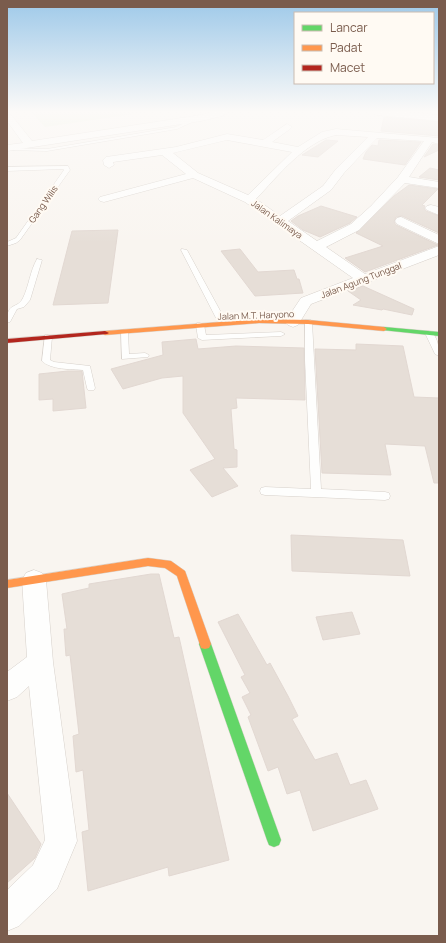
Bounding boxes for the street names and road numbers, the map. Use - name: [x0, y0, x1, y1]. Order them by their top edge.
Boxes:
- street label: Gang Wilis: [25, 182, 61, 225]
- street label: Jalan Kalimaya: [249, 196, 305, 242]
- street label: Jalan Agung Tunggal: [319, 259, 403, 301]
- street label: Jalan M.T. Haryono: [217, 307, 295, 323]

